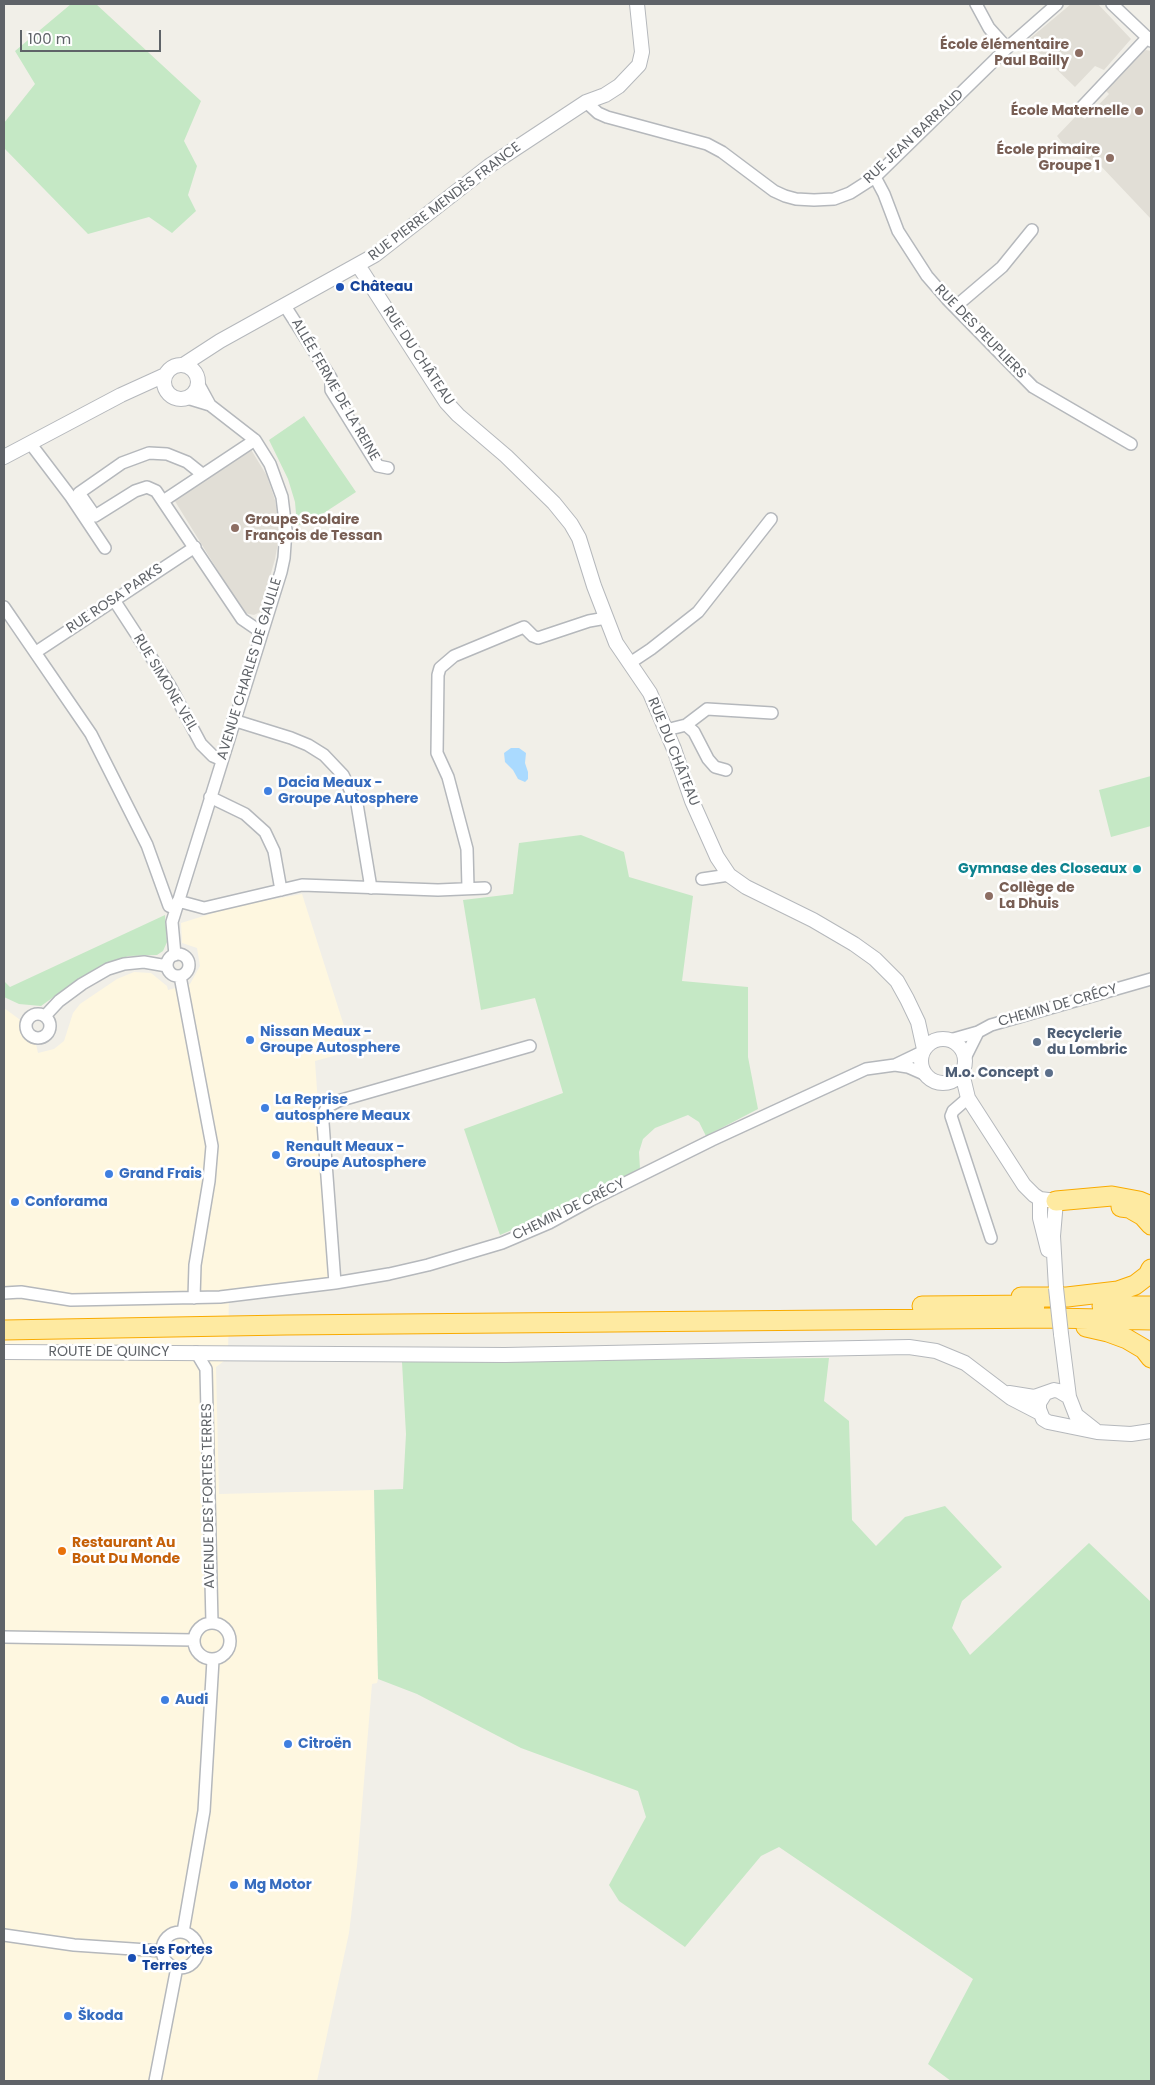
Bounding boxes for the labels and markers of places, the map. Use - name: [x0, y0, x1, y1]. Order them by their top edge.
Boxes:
- place label: École élémentaire Paul Bailly: [940, 37, 1069, 70]
- marker: École élémentaire Paul Bailly: [1073, 47, 1085, 59]
- place label: École Maternelle: [1011, 103, 1129, 119]
- marker: École Maternelle: [1133, 105, 1145, 117]
- place label: École primaire Groupe 1: [997, 142, 1100, 174]
- marker: École primaire Groupe 1: [1104, 152, 1116, 164]
- place label: Château: [350, 279, 413, 295]
- marker: Château: [334, 281, 346, 293]
- place label: Groupe Scolaire François de Tessan: [245, 512, 382, 544]
- marker: Groupe Scolaire François de Tessan: [229, 522, 241, 534]
- place label: Dacia Meaux - Groupe Autosphere: [278, 775, 418, 808]
- marker: Dacia Meaux - Groupe Autosphere: [262, 785, 274, 797]
- place label: Gymnase des Closeaux: [958, 861, 1127, 877]
- marker: Gymnase des Closeaux: [1131, 863, 1143, 875]
- place label: Collège de La Dhuis: [999, 880, 1075, 912]
- marker: Collège de La Dhuis: [983, 890, 995, 902]
- place label: Nissan Meaux - Groupe Autosphere: [260, 1024, 400, 1056]
- place label: Recyclerie du Lombric: [1047, 1026, 1127, 1058]
- marker: Nissan Meaux - Groupe Autosphere: [244, 1034, 256, 1046]
- marker: Recyclerie du Lombric: [1031, 1036, 1043, 1048]
- place label: M.o. Concept: [945, 1065, 1039, 1081]
- marker: M.o. Concept: [1043, 1067, 1055, 1079]
- place label: La Reprise autosphere Meaux: [275, 1092, 410, 1124]
- marker: La Reprise autosphere Meaux: [259, 1102, 271, 1114]
- place label: Renault Meaux - Groupe Autosphere: [286, 1139, 426, 1172]
- marker: Renault Meaux - Groupe Autosphere: [270, 1149, 282, 1161]
- place label: Grand Frais: [119, 1166, 202, 1182]
- marker: Grand Frais: [103, 1168, 115, 1180]
- place label: Conforama: [25, 1194, 108, 1210]
- marker: Conforama: [9, 1196, 21, 1208]
- place label: Restaurant Au Bout Du Monde: [72, 1535, 180, 1568]
- marker: Restaurant Au Bout Du Monde: [56, 1545, 68, 1557]
- place label: Audi: [175, 1692, 208, 1708]
- marker: Audi: [159, 1694, 171, 1706]
- place label: Citroën: [298, 1736, 351, 1752]
- marker: Citroën: [282, 1738, 294, 1750]
- place label: Mg Motor: [244, 1877, 312, 1893]
- marker: Mg Motor: [228, 1879, 240, 1891]
- place label: Les Fortes Terres: [142, 1942, 213, 1974]
- marker: Les Fortes Terres: [126, 1952, 138, 1964]
- place label: Škoda: [78, 2008, 123, 2024]
- marker: Škoda: [62, 2010, 74, 2022]

